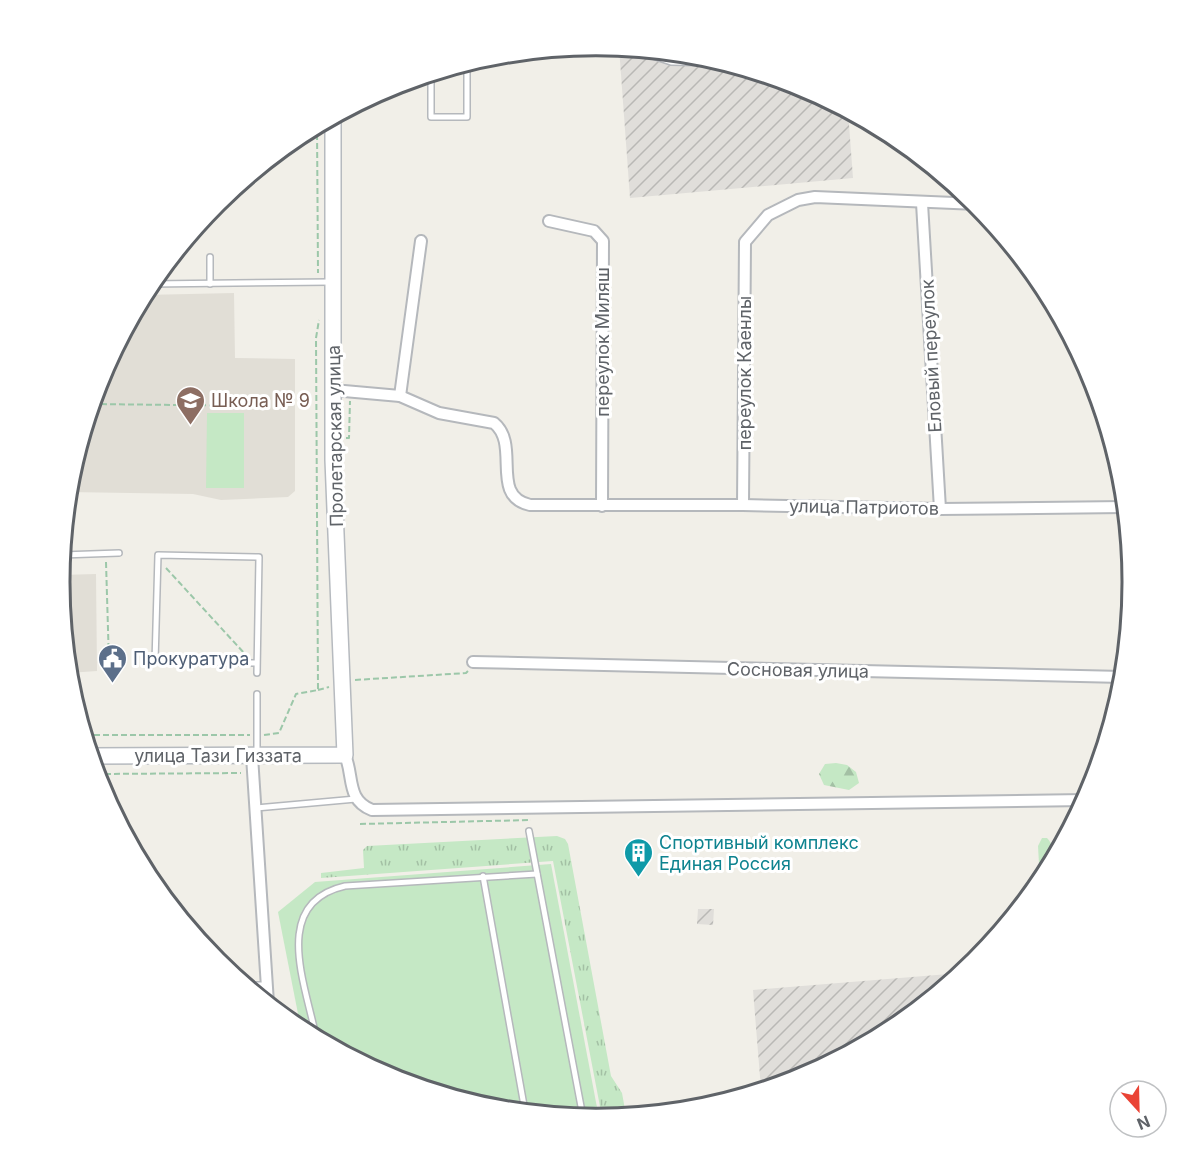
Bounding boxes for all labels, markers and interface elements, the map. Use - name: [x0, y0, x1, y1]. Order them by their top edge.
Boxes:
- street label: переулок Миляш: [592, 267, 613, 417]
- street label: Еловый переулок: [916, 279, 946, 433]
- street label: переулок Каенлы: [734, 296, 755, 450]
- street label: Пролетарская улица: [323, 345, 347, 527]
- school or university icon: Школа № 9: [174, 384, 206, 426]
- place label: Школа № 9: [211, 390, 310, 411]
- street label: улица Патриотов: [789, 495, 939, 519]
- public building icon: Прокуратура: [96, 642, 128, 684]
- place label: Прокуратура: [133, 648, 249, 669]
- street label: Сосновая улица: [727, 658, 869, 682]
- street label: улица Тази Гиззата: [134, 745, 302, 766]
- place label: Спортивный комплекс Единая Россия: [659, 832, 859, 874]
- building icon: Спортивный комплекс Единая Россия: [622, 836, 654, 878]
- north arrow: [1108, 1079, 1168, 1139]
- text: N: [1134, 1111, 1153, 1134]

